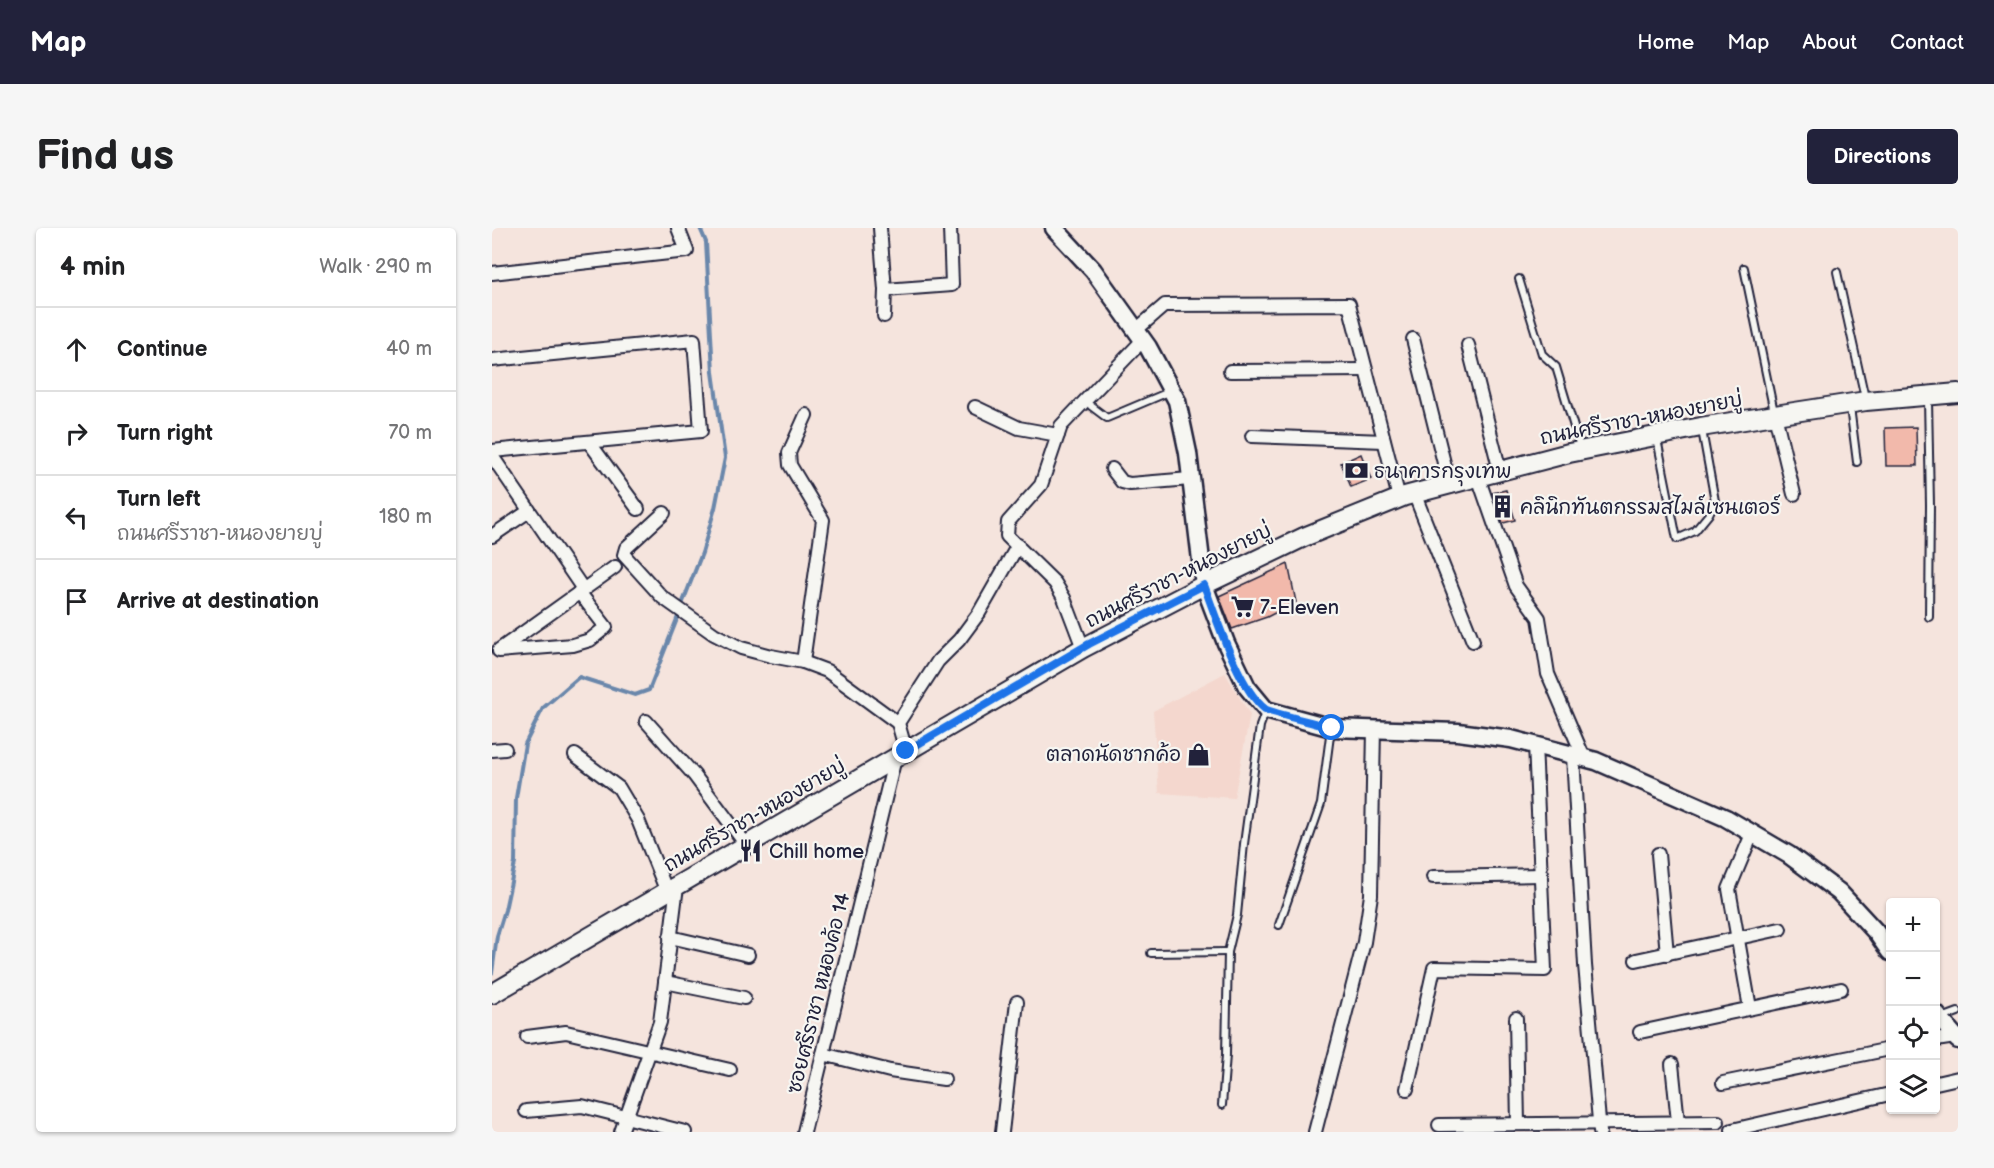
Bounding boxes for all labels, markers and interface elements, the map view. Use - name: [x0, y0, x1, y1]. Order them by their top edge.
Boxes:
- text: Map: [30, 26, 86, 59]
- text: Home: [1637, 30, 1694, 55]
- text: Map: [1727, 30, 1769, 55]
- text: About: [1802, 30, 1857, 55]
- text: Contact: [1890, 30, 1964, 55]
- button: Directions: [1807, 129, 1958, 184]
- text: Find us: [36, 131, 174, 182]
- text: 4 min: [60, 252, 125, 283]
- text: Walk · 290 m: [319, 255, 432, 279]
- icon: ahead: [60, 333, 93, 366]
- text: Continue: [117, 336, 207, 363]
- text: 40 m: [386, 337, 432, 361]
- street label: ถนนศรีราชา-หนองยายบู่: [1538, 386, 1745, 453]
- icon: right: [60, 417, 93, 450]
- text: Turn right: [117, 420, 213, 447]
- text: 70 m: [388, 421, 432, 445]
- bank icon: ธนาคารกรุงเทพ: [1343, 458, 1369, 484]
- place label: ธนาคารกรุงเทพ: [1374, 460, 1512, 487]
- text: Turn left: [117, 486, 201, 513]
- building icon: คลินิกทันตกรรมสไมล์เซนเตอร์: [1489, 494, 1515, 520]
- place label: คลินิกทันตกรรมสไมล์เซนเตอร์: [1520, 494, 1781, 520]
- icon: left: [60, 501, 93, 534]
- text: 180 m: [379, 505, 432, 529]
- street label: ถนนศรีราชา-หนองยายบู่: [1080, 517, 1277, 636]
- text: ถนนศรีราชา-หนองยายบู่: [117, 522, 323, 546]
- icon: arrive: [60, 585, 93, 618]
- text: Arrive at destination: [117, 588, 319, 615]
- supermarket icon: 7-Eleven: [1229, 594, 1255, 620]
- place label: 7-Eleven: [1260, 596, 1339, 620]
- route start: [1318, 714, 1344, 740]
- route end: [892, 737, 918, 763]
- place label: ตลาดนัดชากค้อ: [1046, 741, 1181, 767]
- shop icon: ตลาดนัดชากค้อ: [1186, 741, 1212, 767]
- street label: ถนนศรีราชา-หนองยายบู่: [658, 752, 851, 880]
- restaurant icon: Chill home: [738, 838, 764, 864]
- place label: Chill home: [769, 840, 864, 864]
- street label: ซอยศรีราชา หนองค้อ 14: [780, 890, 856, 1096]
- map controls: [1886, 898, 1940, 1114]
- button: +: [1886, 898, 1940, 952]
- button: −: [1886, 952, 1940, 1006]
- button: locate: [1886, 1006, 1940, 1060]
- button: layers: [1886, 1060, 1940, 1114]

